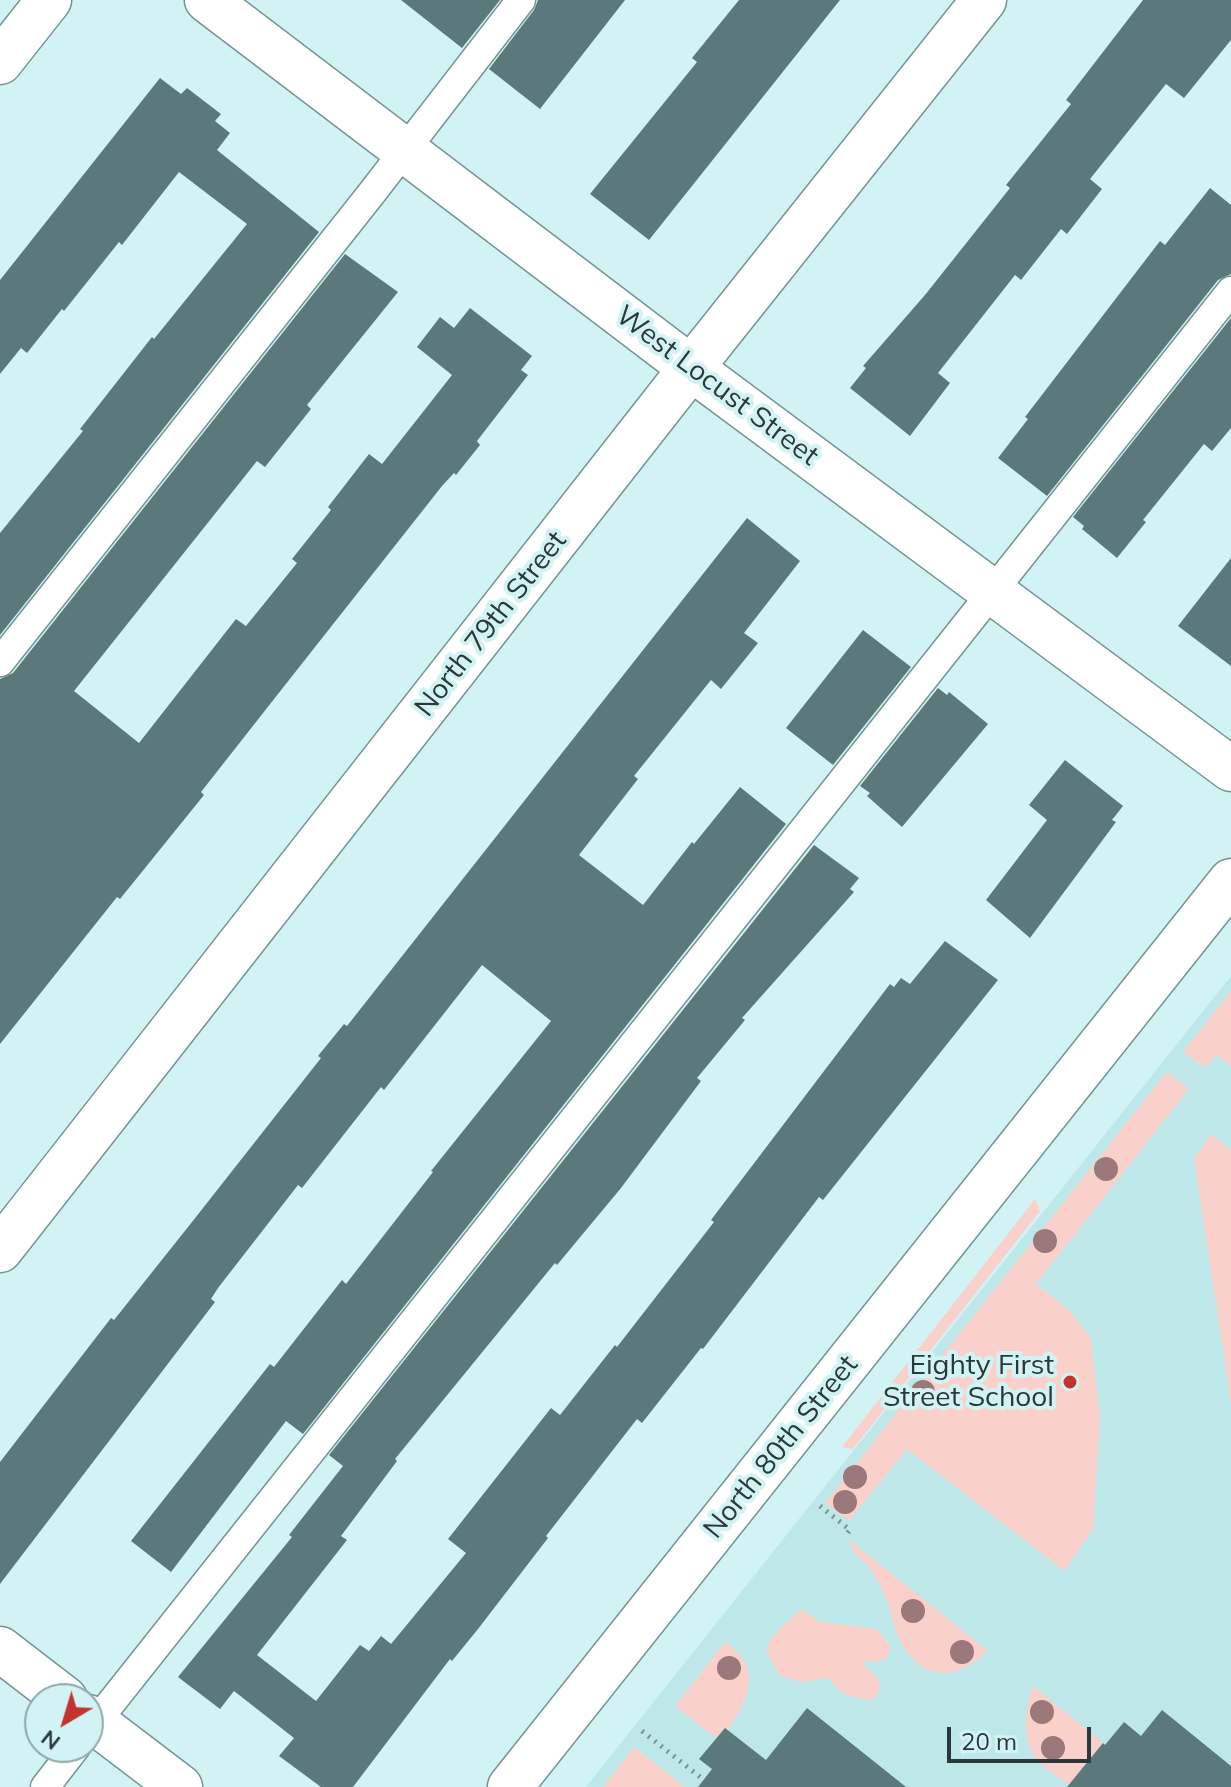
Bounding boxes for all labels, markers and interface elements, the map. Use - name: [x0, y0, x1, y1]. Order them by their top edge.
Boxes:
- street label: West Locust Street: [609, 299, 825, 473]
- street label: North 79th Street: [408, 525, 574, 723]
- street label: North 80th Street: [697, 1349, 865, 1545]
- place label: Eighty First Street School: [883, 1349, 1054, 1415]
- marker: Eighty First Street School: [1061, 1373, 1079, 1391]
- north arrow: [24, 1683, 104, 1763]
- scale bar: [951, 1711, 1095, 1761]
- text: N: [35, 1724, 66, 1756]
- text: 20 m: [961, 1726, 1017, 1756]

